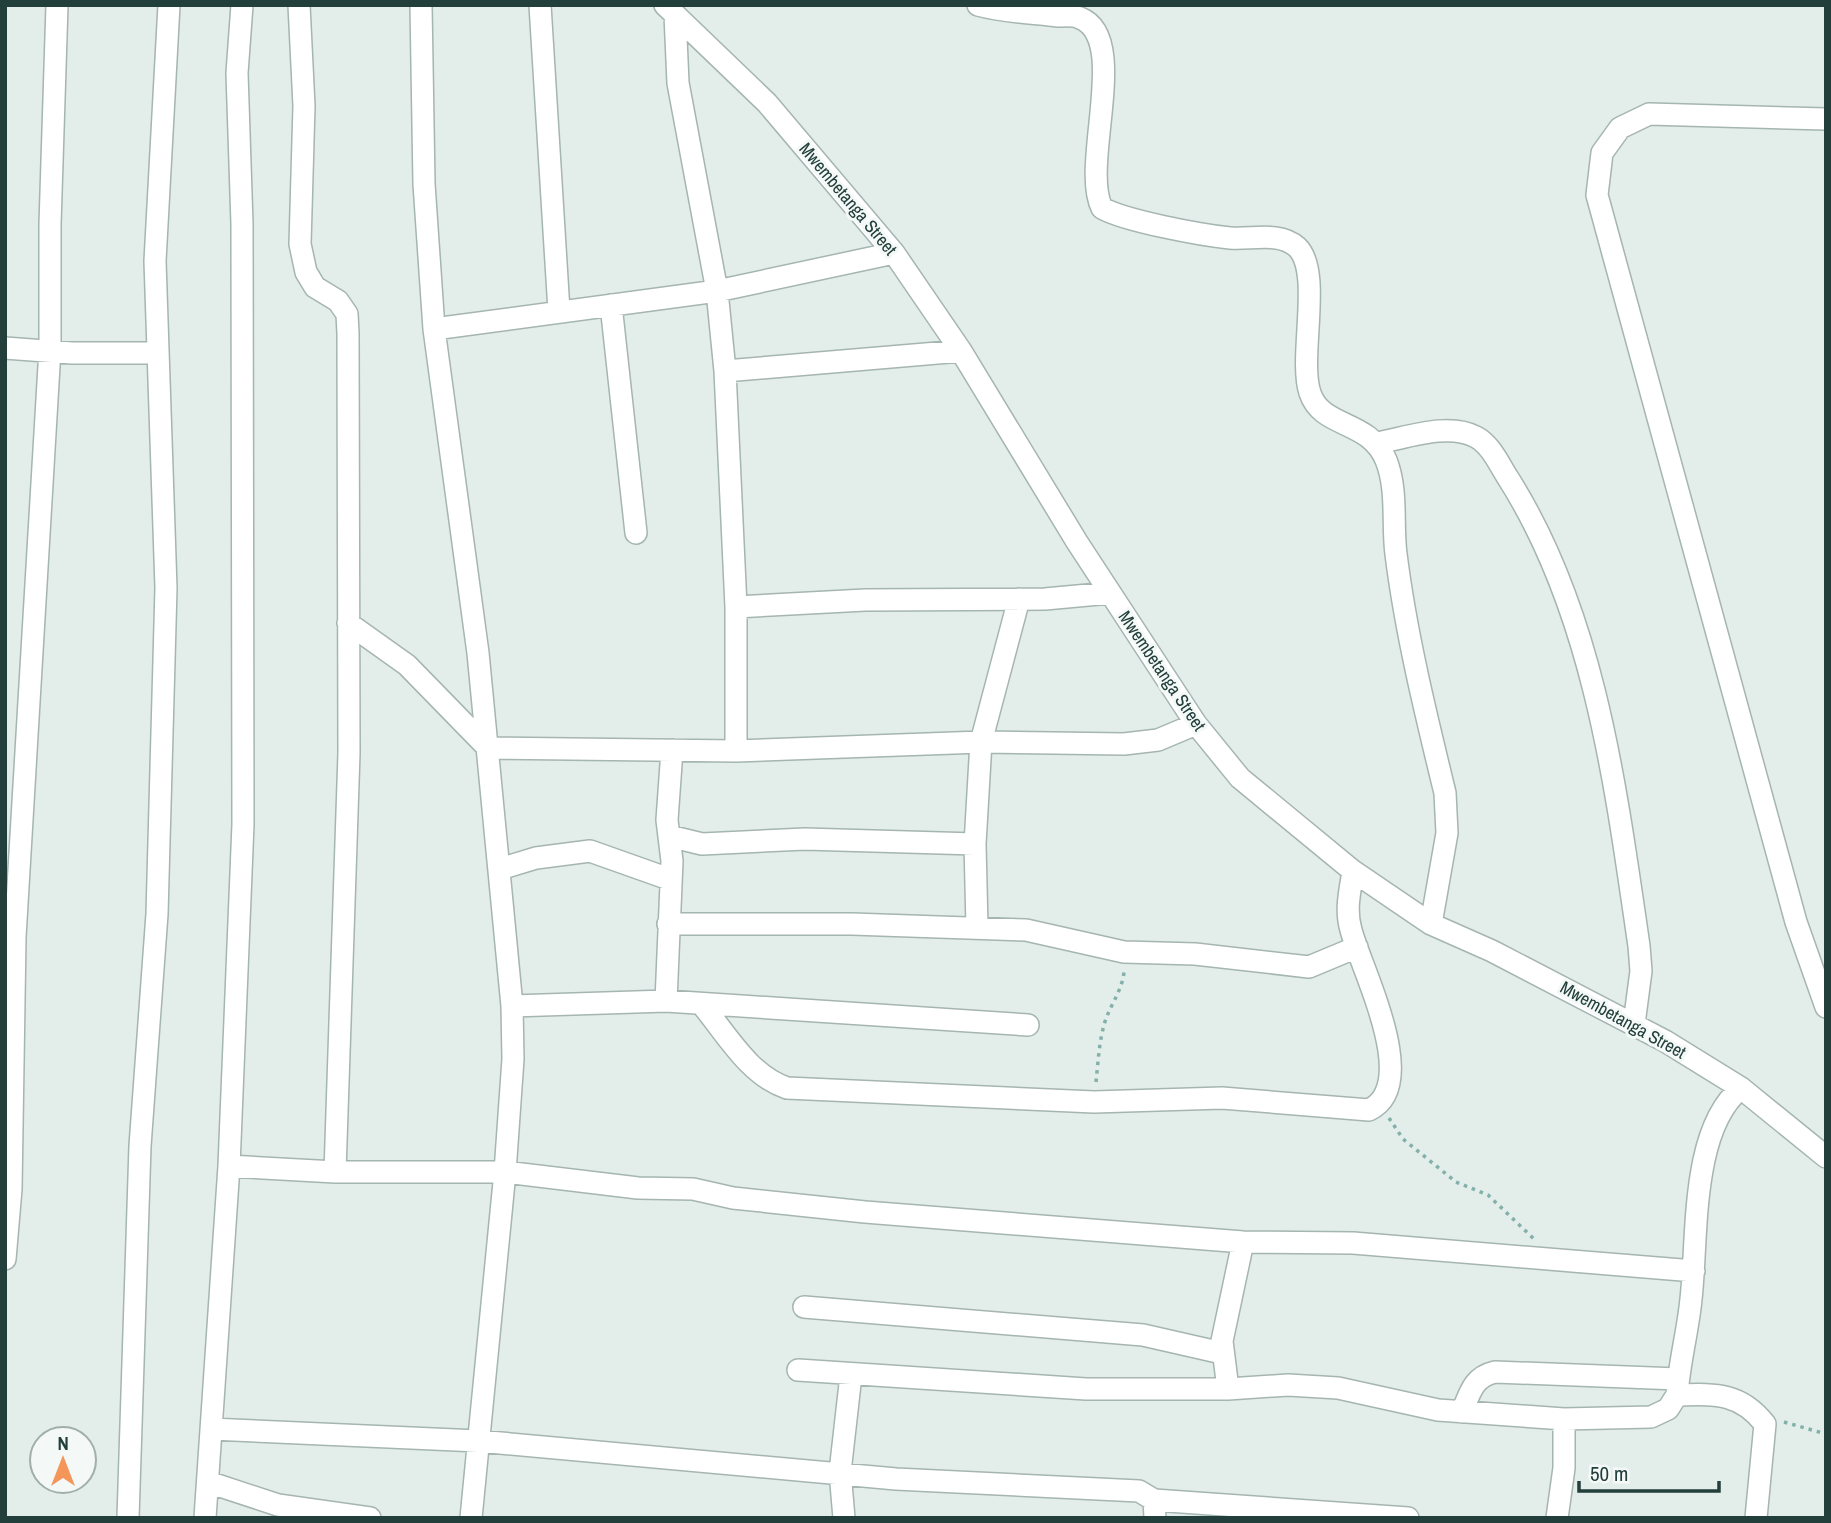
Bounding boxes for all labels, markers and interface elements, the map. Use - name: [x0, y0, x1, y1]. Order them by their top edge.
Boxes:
- street label: Mwembetanga Street: [794, 137, 903, 260]
- street label: Mwembetanga Street: [1113, 606, 1212, 736]
- street label: Mwembetanga Street: [1556, 975, 1691, 1065]
- north arrow: [28, 1425, 98, 1495]
- text: N: [57, 1430, 69, 1456]
- scale bar: [1579, 1450, 1719, 1494]
- text: 50 m: [1590, 1459, 1628, 1488]

